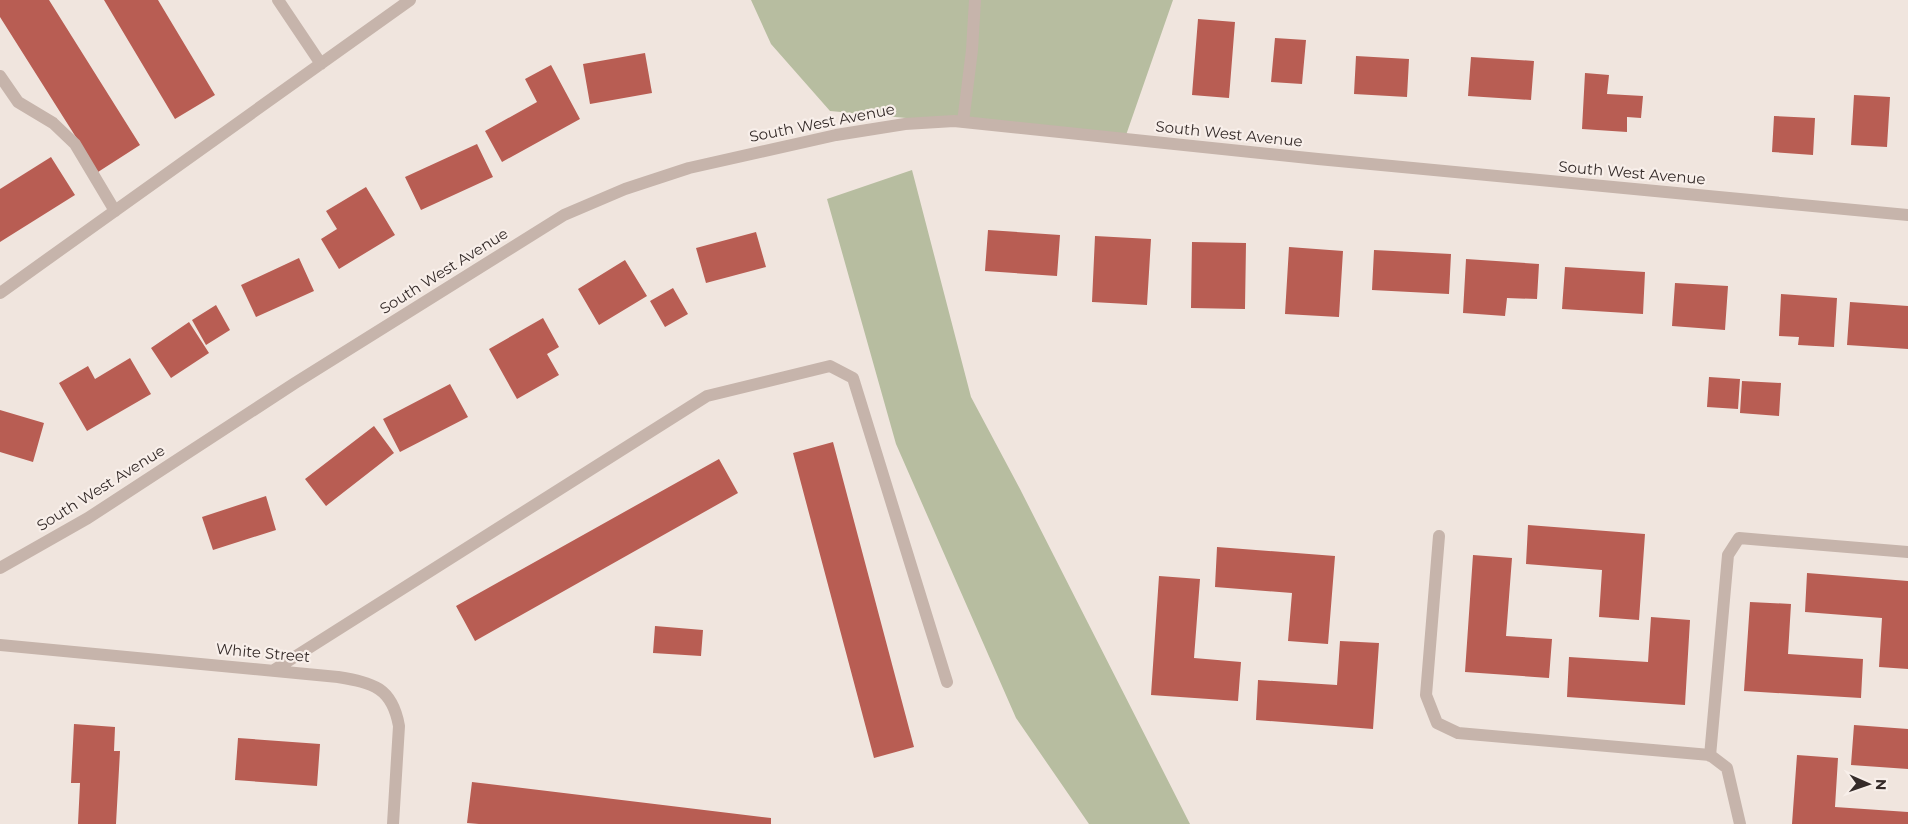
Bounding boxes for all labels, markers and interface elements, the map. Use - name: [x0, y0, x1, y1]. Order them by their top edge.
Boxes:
- street label: South West Avenue: [748, 99, 896, 146]
- street label: South West Avenue: [1155, 116, 1304, 151]
- street label: South West Avenue: [1558, 157, 1706, 188]
- street label: South West Avenue: [376, 223, 511, 318]
- street label: South West Avenue: [33, 440, 168, 535]
- street label: White Street: [215, 639, 311, 666]
- north arrow: [1843, 759, 1893, 809]
- text: N: [1872, 778, 1890, 790]

